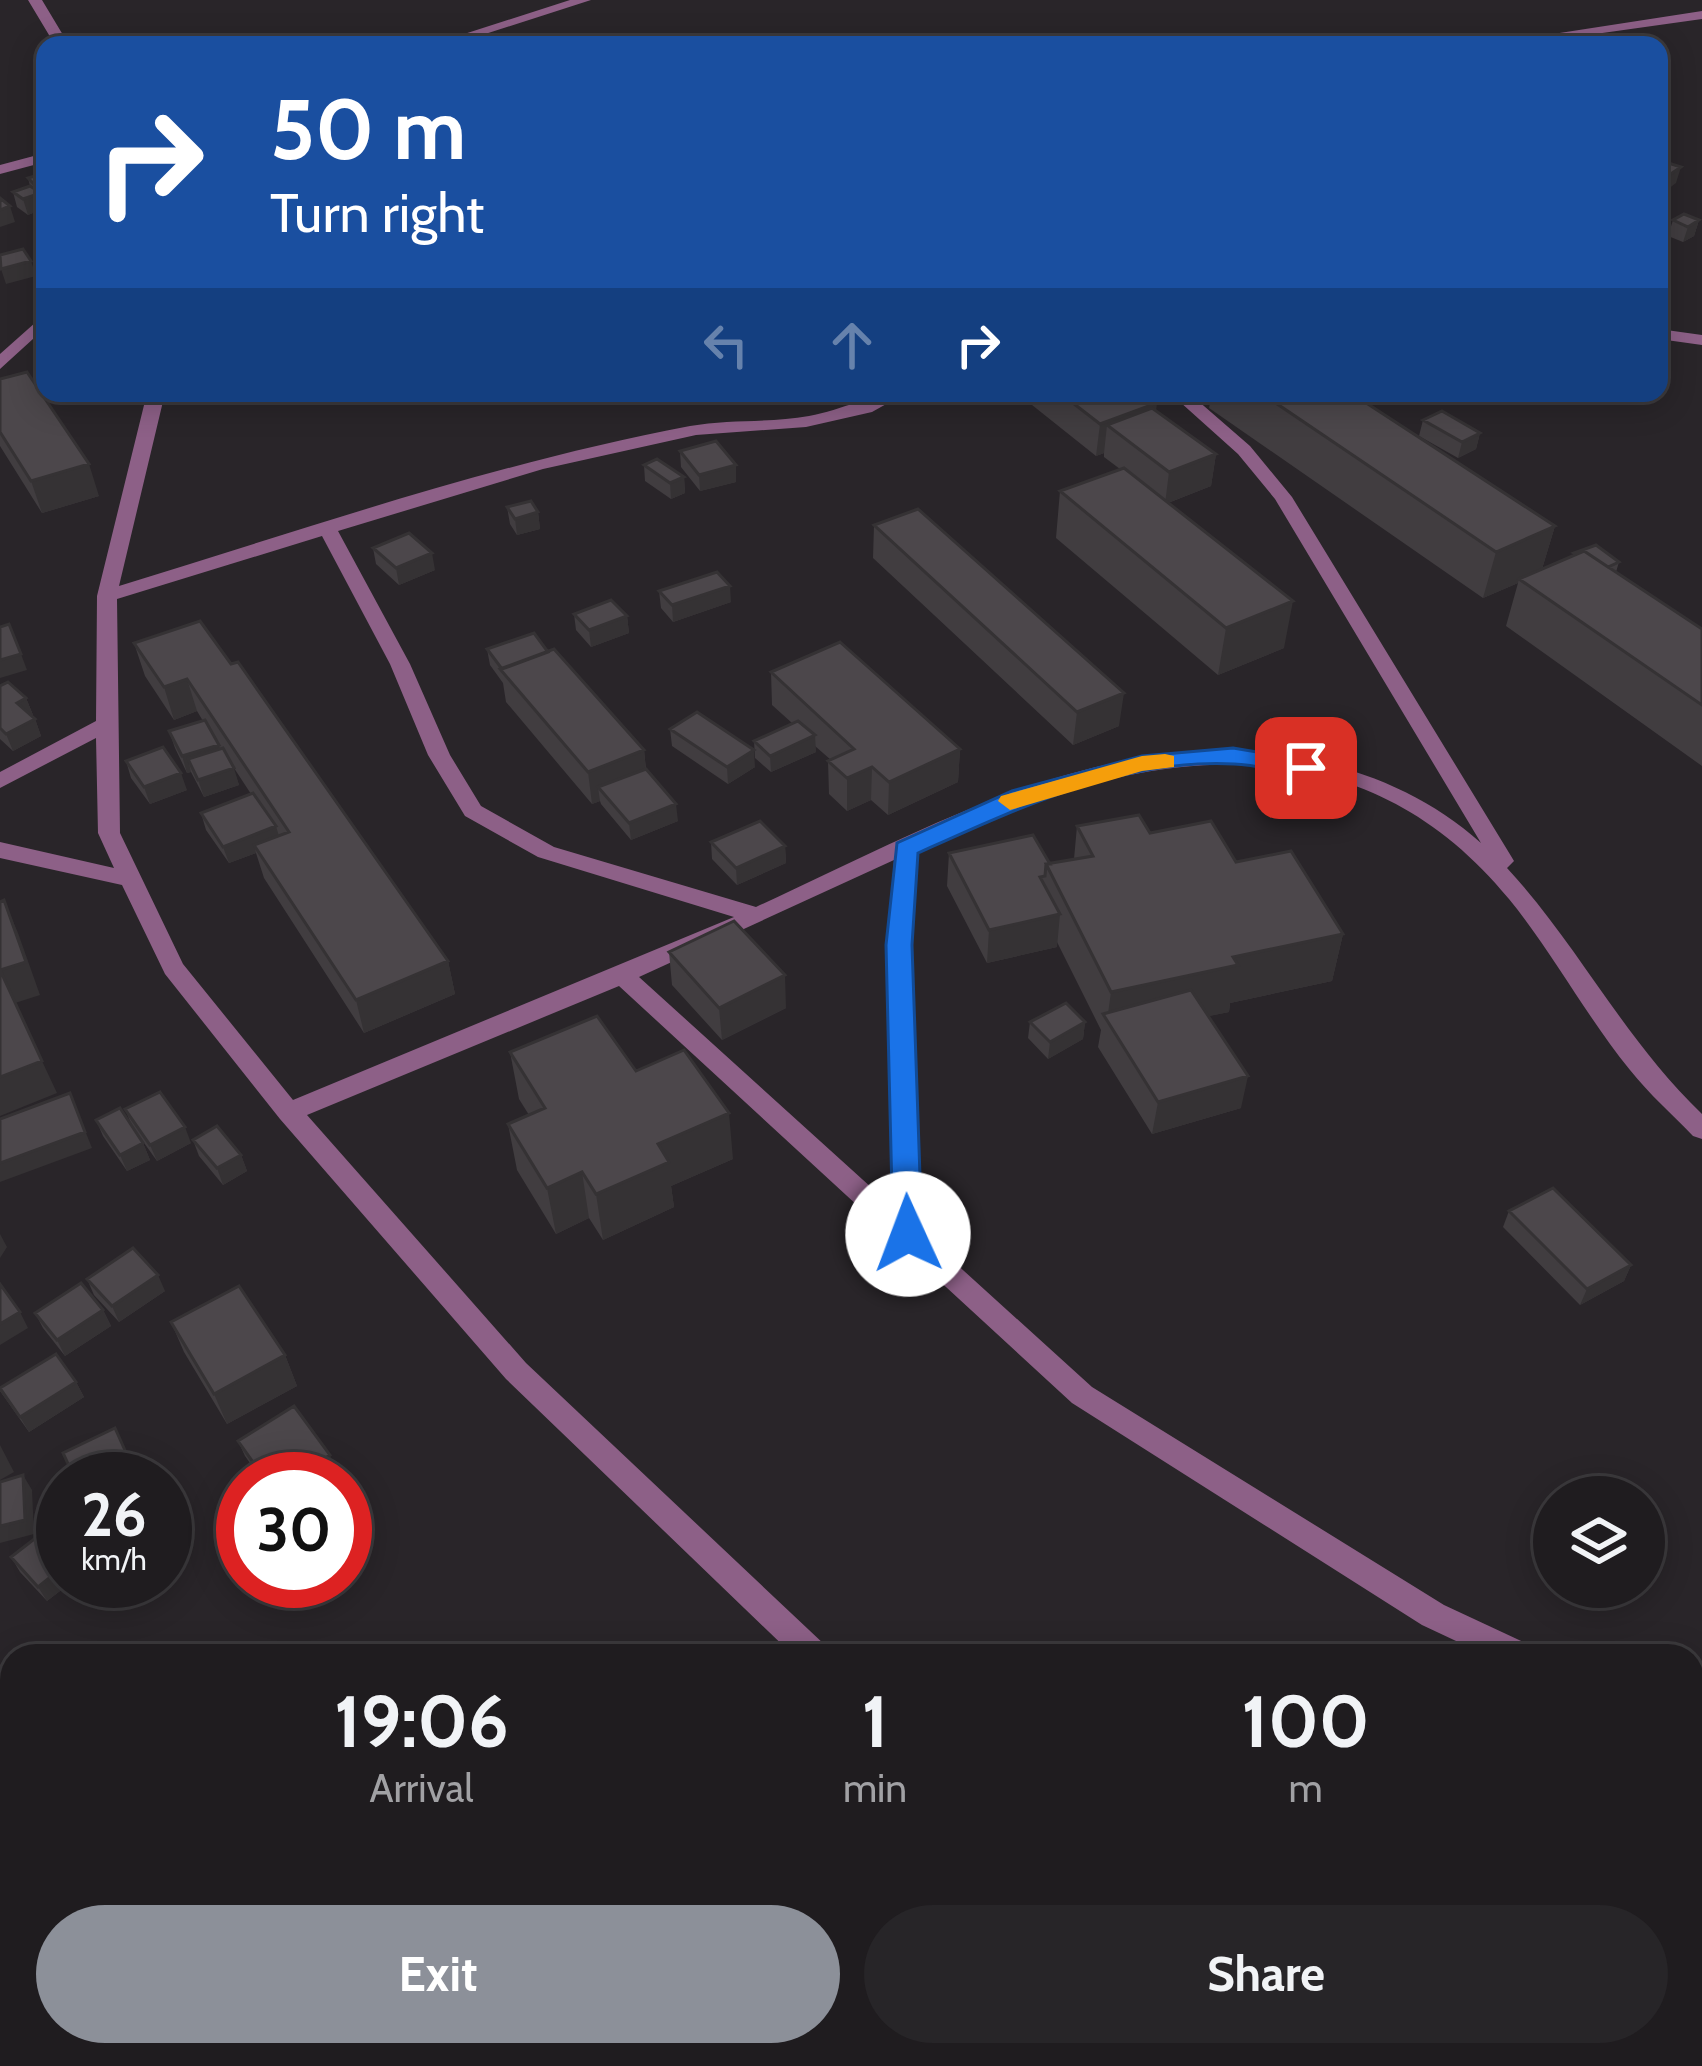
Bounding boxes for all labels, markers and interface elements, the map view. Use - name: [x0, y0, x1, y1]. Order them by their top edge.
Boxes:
- text: 50 m: [270, 78, 466, 180]
- icon: right: [72, 84, 228, 240]
- text: Turn right: [270, 180, 484, 246]
- icon: left: [693, 312, 759, 378]
- icon: ahead: [819, 312, 885, 378]
- icon: right: [945, 312, 1011, 378]
- pin: [1255, 717, 1357, 819]
- icon: arrive: [1273, 735, 1339, 801]
- position arrow: [845, 1171, 971, 1297]
- speed limit sign: 30: [216, 1452, 372, 1608]
- map controls: [1533, 1476, 1665, 1608]
- button: layers: [1533, 1476, 1665, 1608]
- text: 26: [81, 1478, 147, 1551]
- text: km/h: [81, 1541, 147, 1578]
- text: 19:06: [334, 1678, 509, 1765]
- text: 1: [862, 1678, 888, 1765]
- text: 100: [1241, 1678, 1370, 1765]
- text: Arrival: [370, 1764, 473, 1812]
- text: min: [843, 1764, 907, 1812]
- text: m: [1288, 1764, 1323, 1812]
- button: Exit: [36, 1905, 840, 2043]
- button: Share: [864, 1905, 1668, 2043]

